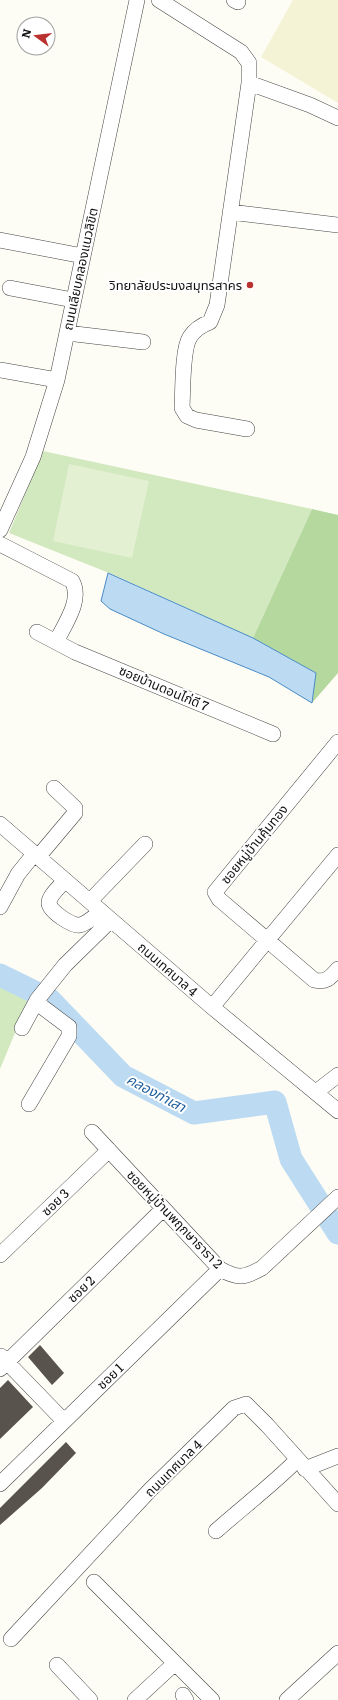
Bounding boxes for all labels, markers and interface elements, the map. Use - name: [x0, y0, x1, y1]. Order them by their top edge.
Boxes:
- north arrow: [16, 16, 56, 56]
- text: N: [16, 27, 34, 40]
- street label: ถนนเลียบคลองแนวลิขิต: [57, 206, 102, 332]
- place label: วิทยาลัยประมงสมุทรสาคร: [109, 275, 242, 294]
- marker: วิทยาลัยประมงสมุทรสาคร: [245, 280, 255, 290]
- street label: ซอยบ้านดอนไก่ดี 7: [116, 660, 212, 715]
- street label: ซอยหมู่บ้านคุ้มทอง: [216, 800, 292, 888]
- street label: ถนนเทศบาล 4: [134, 937, 202, 1000]
- water label: คลองท่าเสา: [123, 1068, 191, 1117]
- street label: ซอยหมู่บ้านพฤกษาธารา 2: [123, 1165, 228, 1272]
- street label: ซอย 3: [37, 1184, 73, 1220]
- street label: ซอย 2: [63, 1271, 99, 1306]
- street label: ซอย 1: [92, 1358, 127, 1393]
- street label: ถนนเทศบาล 4: [140, 1435, 206, 1501]

